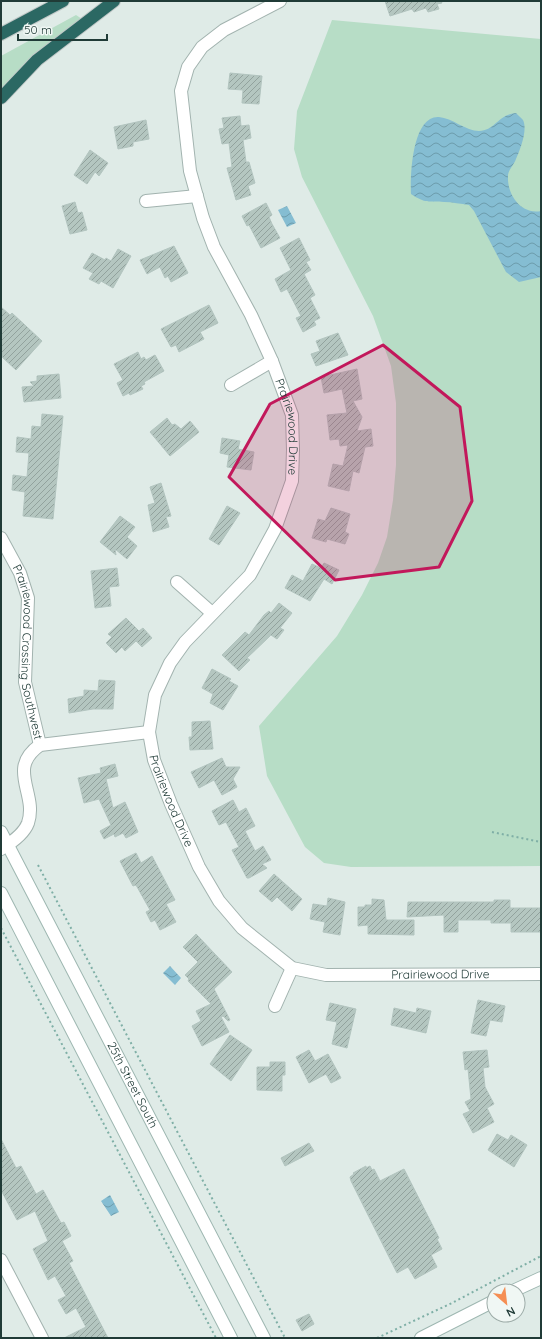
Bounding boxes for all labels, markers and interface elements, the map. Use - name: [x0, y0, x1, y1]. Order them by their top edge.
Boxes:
- scale bar: [18, 16, 107, 42]
- text: 50 m: [24, 22, 52, 37]
- street label: Prairiewood Drive: [272, 376, 301, 476]
- street label: Prairiewood Crossing Southwest: [10, 561, 46, 741]
- street label: Prairiewood Drive: [146, 754, 197, 849]
- street label: Prairiewood Drive: [391, 966, 490, 982]
- street label: 25th Street South: [104, 1039, 161, 1130]
- north arrow: [486, 1283, 526, 1323]
- text: N: [504, 1304, 518, 1320]

